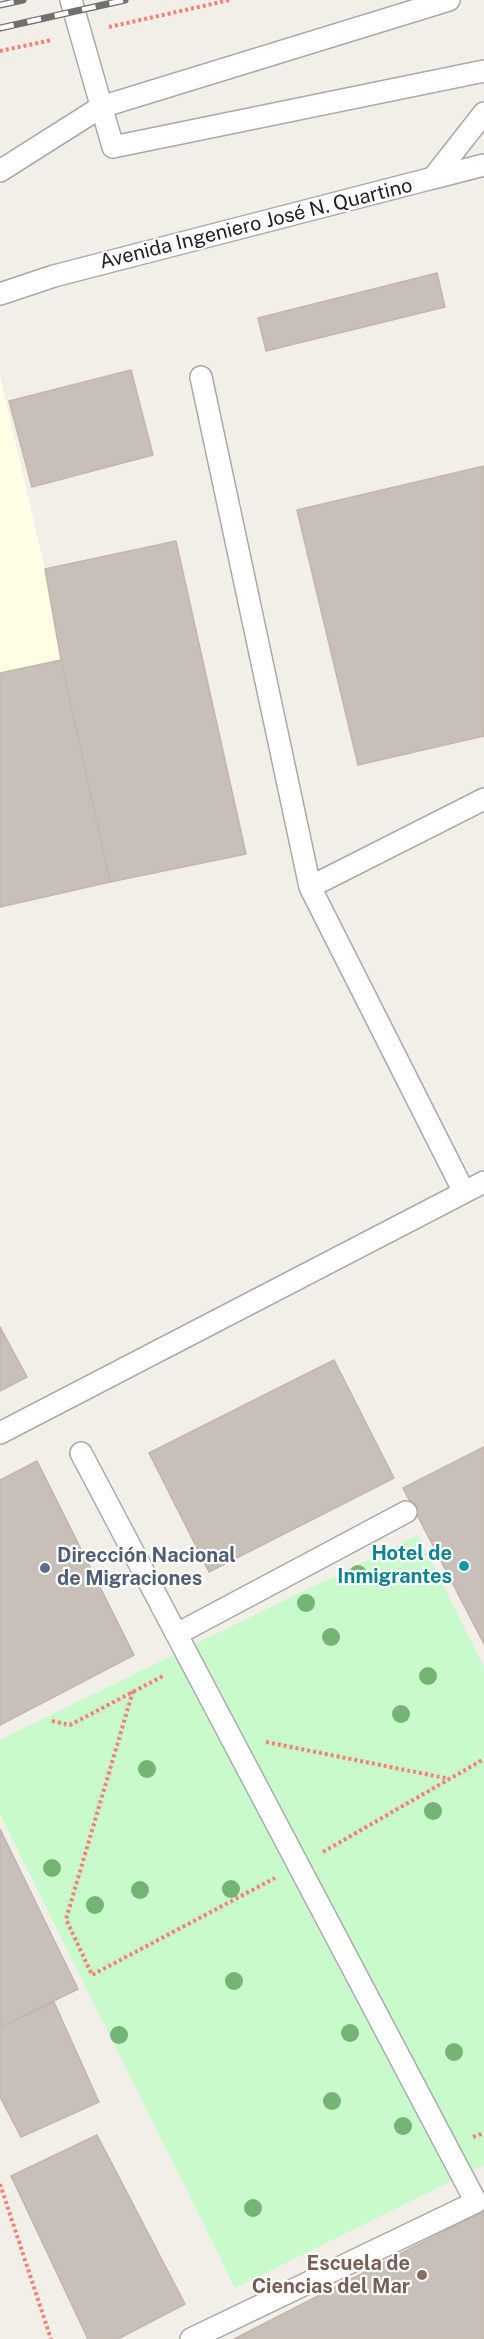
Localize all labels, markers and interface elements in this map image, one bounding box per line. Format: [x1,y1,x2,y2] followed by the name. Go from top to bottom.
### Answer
[97,173,415,275] street label: Avenida Ingeniero José N. Quartino
[337,1542,452,1589] place label: Hotel de Inmigrantes
[57,1544,236,1591] place label: Dirección Nacional de Migraciones
[457,1559,471,1573] marker: Hotel de Inmigrantes
[38,1561,52,1575] marker: Dirección Nacional de Migraciones
[252,2252,410,2299] place label: Escuela de Ciencias del Mar
[415,2268,429,2282] marker: Escuela de Ciencias del Mar

